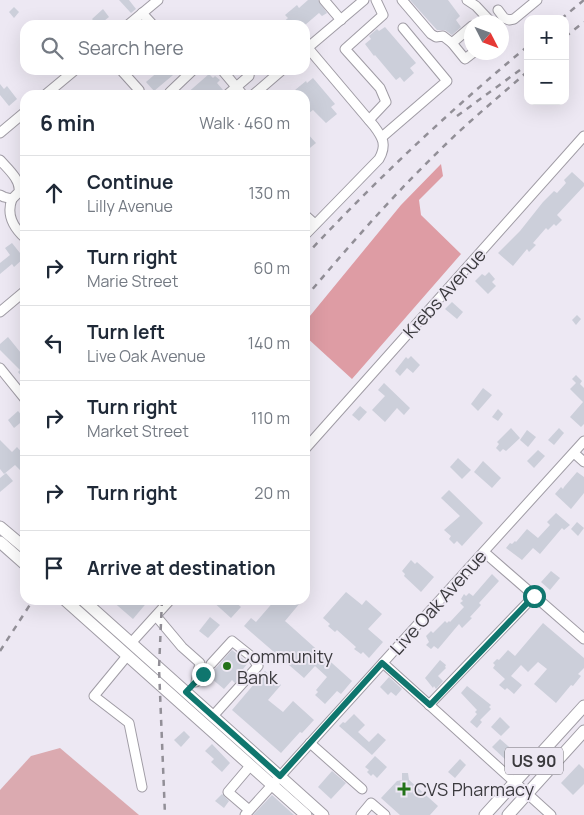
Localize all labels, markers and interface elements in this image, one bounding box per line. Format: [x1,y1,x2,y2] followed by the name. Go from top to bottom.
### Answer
[464,15,509,60] north arrow
[524,15,569,105] map controls
[524,15,569,60] button: +
[20,20,310,75] search box
[38,34,66,62] icon: search
[78,35,184,61] text: Search here
[524,60,569,105] button: −
[40,109,95,137] text: 6 min
[199,112,290,134] text: Walk · 460 m
[87,169,173,195] text: Continue
[40,179,68,207] icon: ahead
[248,182,290,204] text: 130 m
[87,195,173,217] text: Lilly Avenue
[397,243,491,343] street label: Krebs Avenue
[87,244,177,270] text: Turn right
[40,254,68,282] icon: right
[254,257,290,279] text: 60 m
[87,270,178,292] text: Marie Street
[87,319,165,345] text: Turn left
[40,329,68,357] icon: left
[248,332,290,354] text: 140 m
[87,345,206,367] text: Live Oak Avenue
[87,394,177,420] text: Turn right
[40,404,68,432] icon: right
[251,407,290,429] text: 110 m
[87,420,189,442] text: Market Street
[40,479,68,507] icon: right
[87,480,177,506] text: Turn right
[254,482,290,504] text: 20 m
[384,544,492,660] street label: Live Oak Avenue
[40,554,68,582] icon: arrive
[87,555,276,581] text: Arrive at destination
[523,585,546,608] route start
[237,644,334,689] place label: Community Bank
[221,660,233,672] marker: Community Bank
[192,663,215,686] route end
[505,748,563,774] road number: US 90
[414,777,535,801] place label: CVS Pharmacy
[398,783,410,795] marker: CVS Pharmacy

